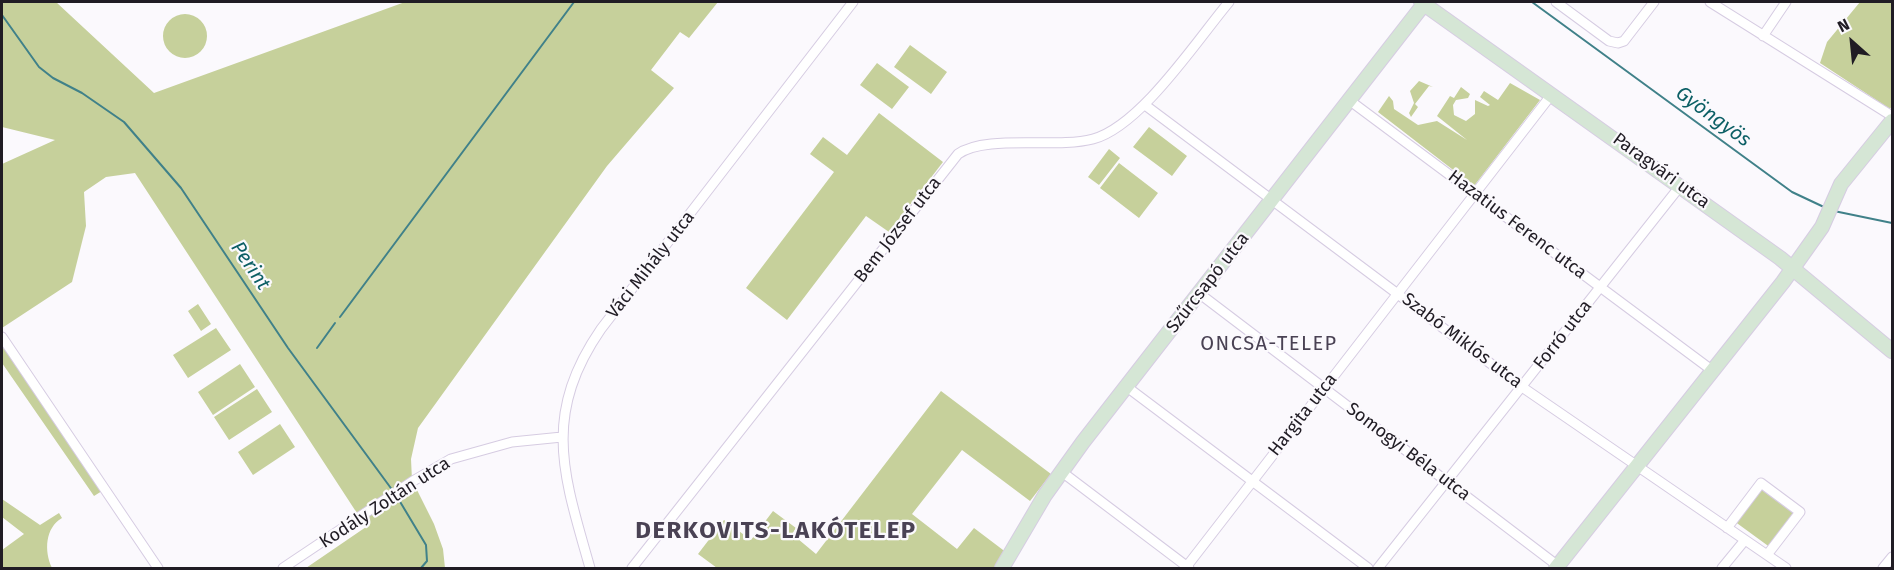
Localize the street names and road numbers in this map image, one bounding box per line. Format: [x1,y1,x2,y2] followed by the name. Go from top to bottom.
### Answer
[1608,129,1714,213] street label: Paragvári utca
[1444,166,1590,284] street label: Hazatius Ferenc utca
[850,173,946,287] street label: Bem József utca
[602,207,700,323] street label: Váci Mihály utca
[1162,228,1254,338] street label: Szűrcsapó utca
[1398,289,1526,393] street label: Szabó Miklós utca
[1529,296,1597,374] street label: Forró utca
[1264,369,1342,461] street label: Hargita utca
[1342,398,1474,506] street label: Somogyi Béla utca
[316,453,454,553] street label: Kodály Zoltán utca

